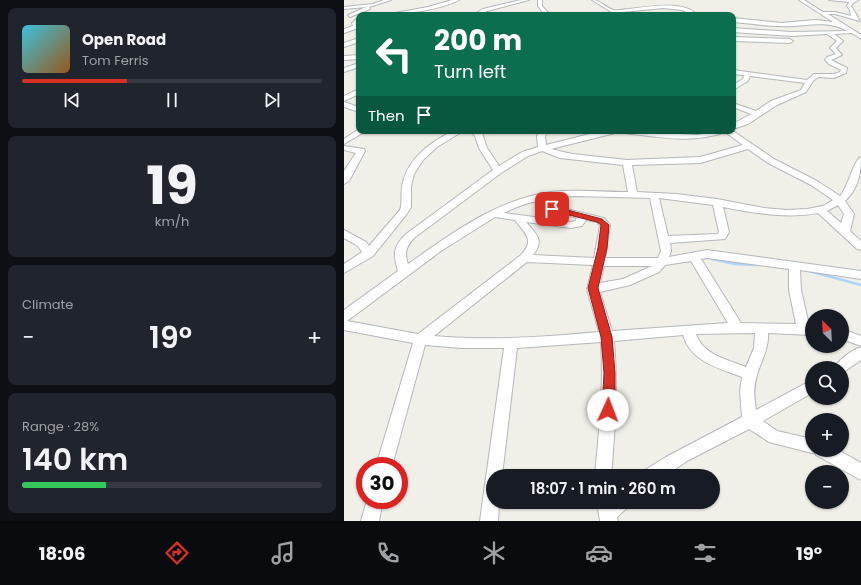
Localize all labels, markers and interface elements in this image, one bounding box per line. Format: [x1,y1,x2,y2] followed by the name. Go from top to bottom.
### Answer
[434,21,522,60] text: 200 m
[368,28,420,80] icon: left
[82,29,166,50] text: Open Road
[82,51,149,70] text: Tom Ferris
[434,59,506,84] text: Turn left
[61,89,83,111] icon: previous
[161,89,183,111] icon: pause
[261,89,283,111] icon: next
[413,104,435,126] icon: arrive
[368,105,405,126] text: Then
[146,149,198,222] text: 19
[535,192,569,226] pin
[541,198,563,220] icon: arrive
[155,212,189,231] text: km/h
[22,295,73,314] text: Climate
[805,309,849,353] north arrow
[805,309,849,509] map controls
[149,316,192,359] text: 19°
[22,322,34,353] text: −
[307,322,322,353] text: +
[805,361,849,405] button: search
[587,389,629,431] position arrow
[805,413,849,457] button: +
[22,417,99,436] text: Range · 28%
[22,438,128,481] text: 140 km
[356,457,408,509] speed limit sign: 30
[805,465,849,509] button: −
[530,478,676,499] text: 18:07 · 1 min · 260 m
[163,539,191,567] icon: directions
[269,539,297,567] icon: music
[374,539,402,567] icon: phone
[480,539,508,567] icon: climate
[585,539,613,567] icon: car
[691,539,719,567] icon: filters
[39,541,86,566] text: 18:06
[796,541,822,566] text: 19°

